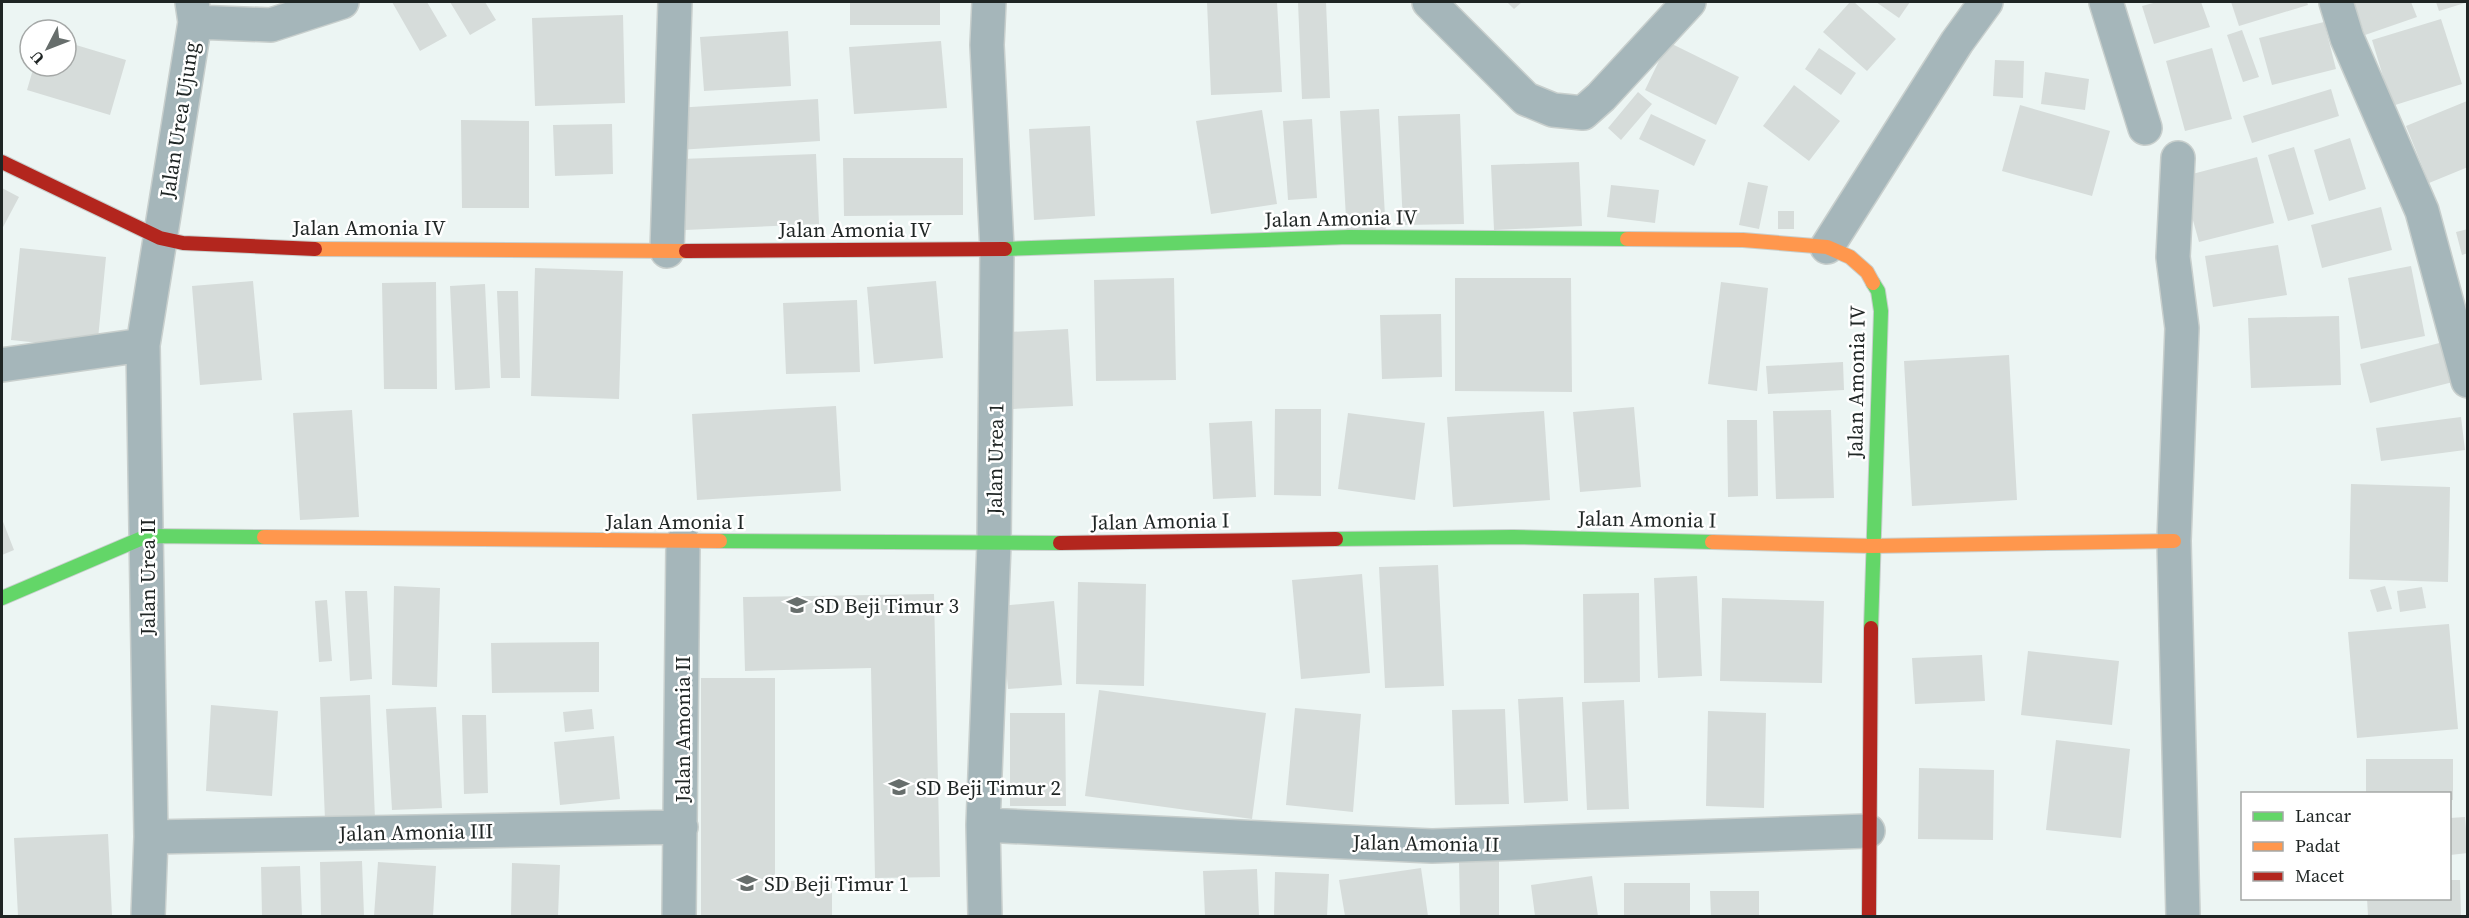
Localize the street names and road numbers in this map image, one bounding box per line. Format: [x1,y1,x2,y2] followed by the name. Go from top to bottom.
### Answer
[152,40,206,201] street label: Jalan Urea Ujung
[1263,202,1418,234] street label: Jalan Amonia IV
[291,213,446,242] street label: Jalan Amonia IV
[777,215,932,244] street label: Jalan Amonia IV
[1840,305,1872,460] street label: Jalan Amonia IV
[980,403,1010,516] street label: Jalan Urea 1
[1576,503,1717,535] street label: Jalan Amonia I
[1089,505,1230,537] street label: Jalan Amonia I
[605,507,745,536] street label: Jalan Amonia I
[133,518,162,637] street label: Jalan Urea II
[668,656,697,803] street label: Jalan Amonia II
[337,816,494,848] street label: Jalan Amonia III
[1351,827,1500,859] street label: Jalan Amonia II

